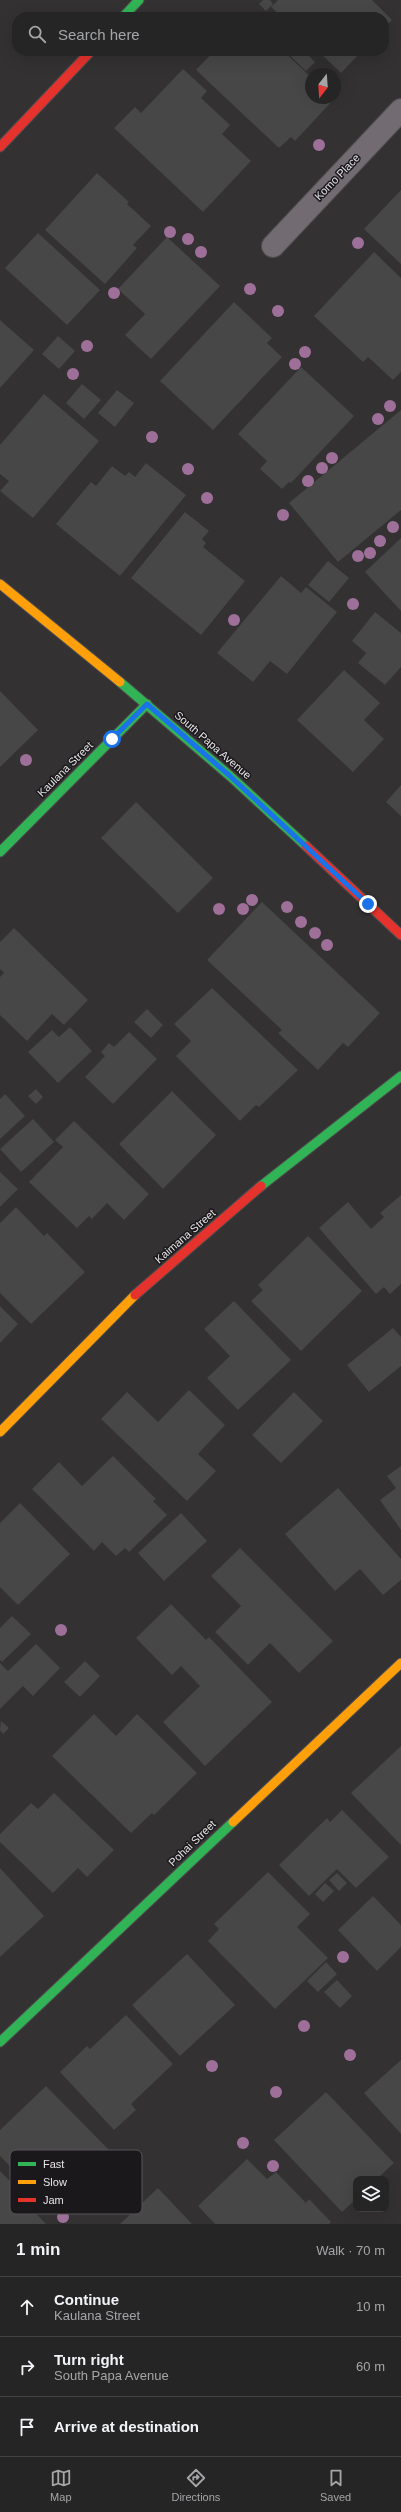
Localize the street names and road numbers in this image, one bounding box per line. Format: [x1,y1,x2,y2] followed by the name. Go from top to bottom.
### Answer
[312,151,362,203] street label: Komo Place
[172,709,254,781] street label: South Papa Avenue
[35,739,95,799] street label: Kaulana Street
[152,1207,218,1265] street label: Kaimana Street
[166,1818,218,1868] street label: Pohai Street

